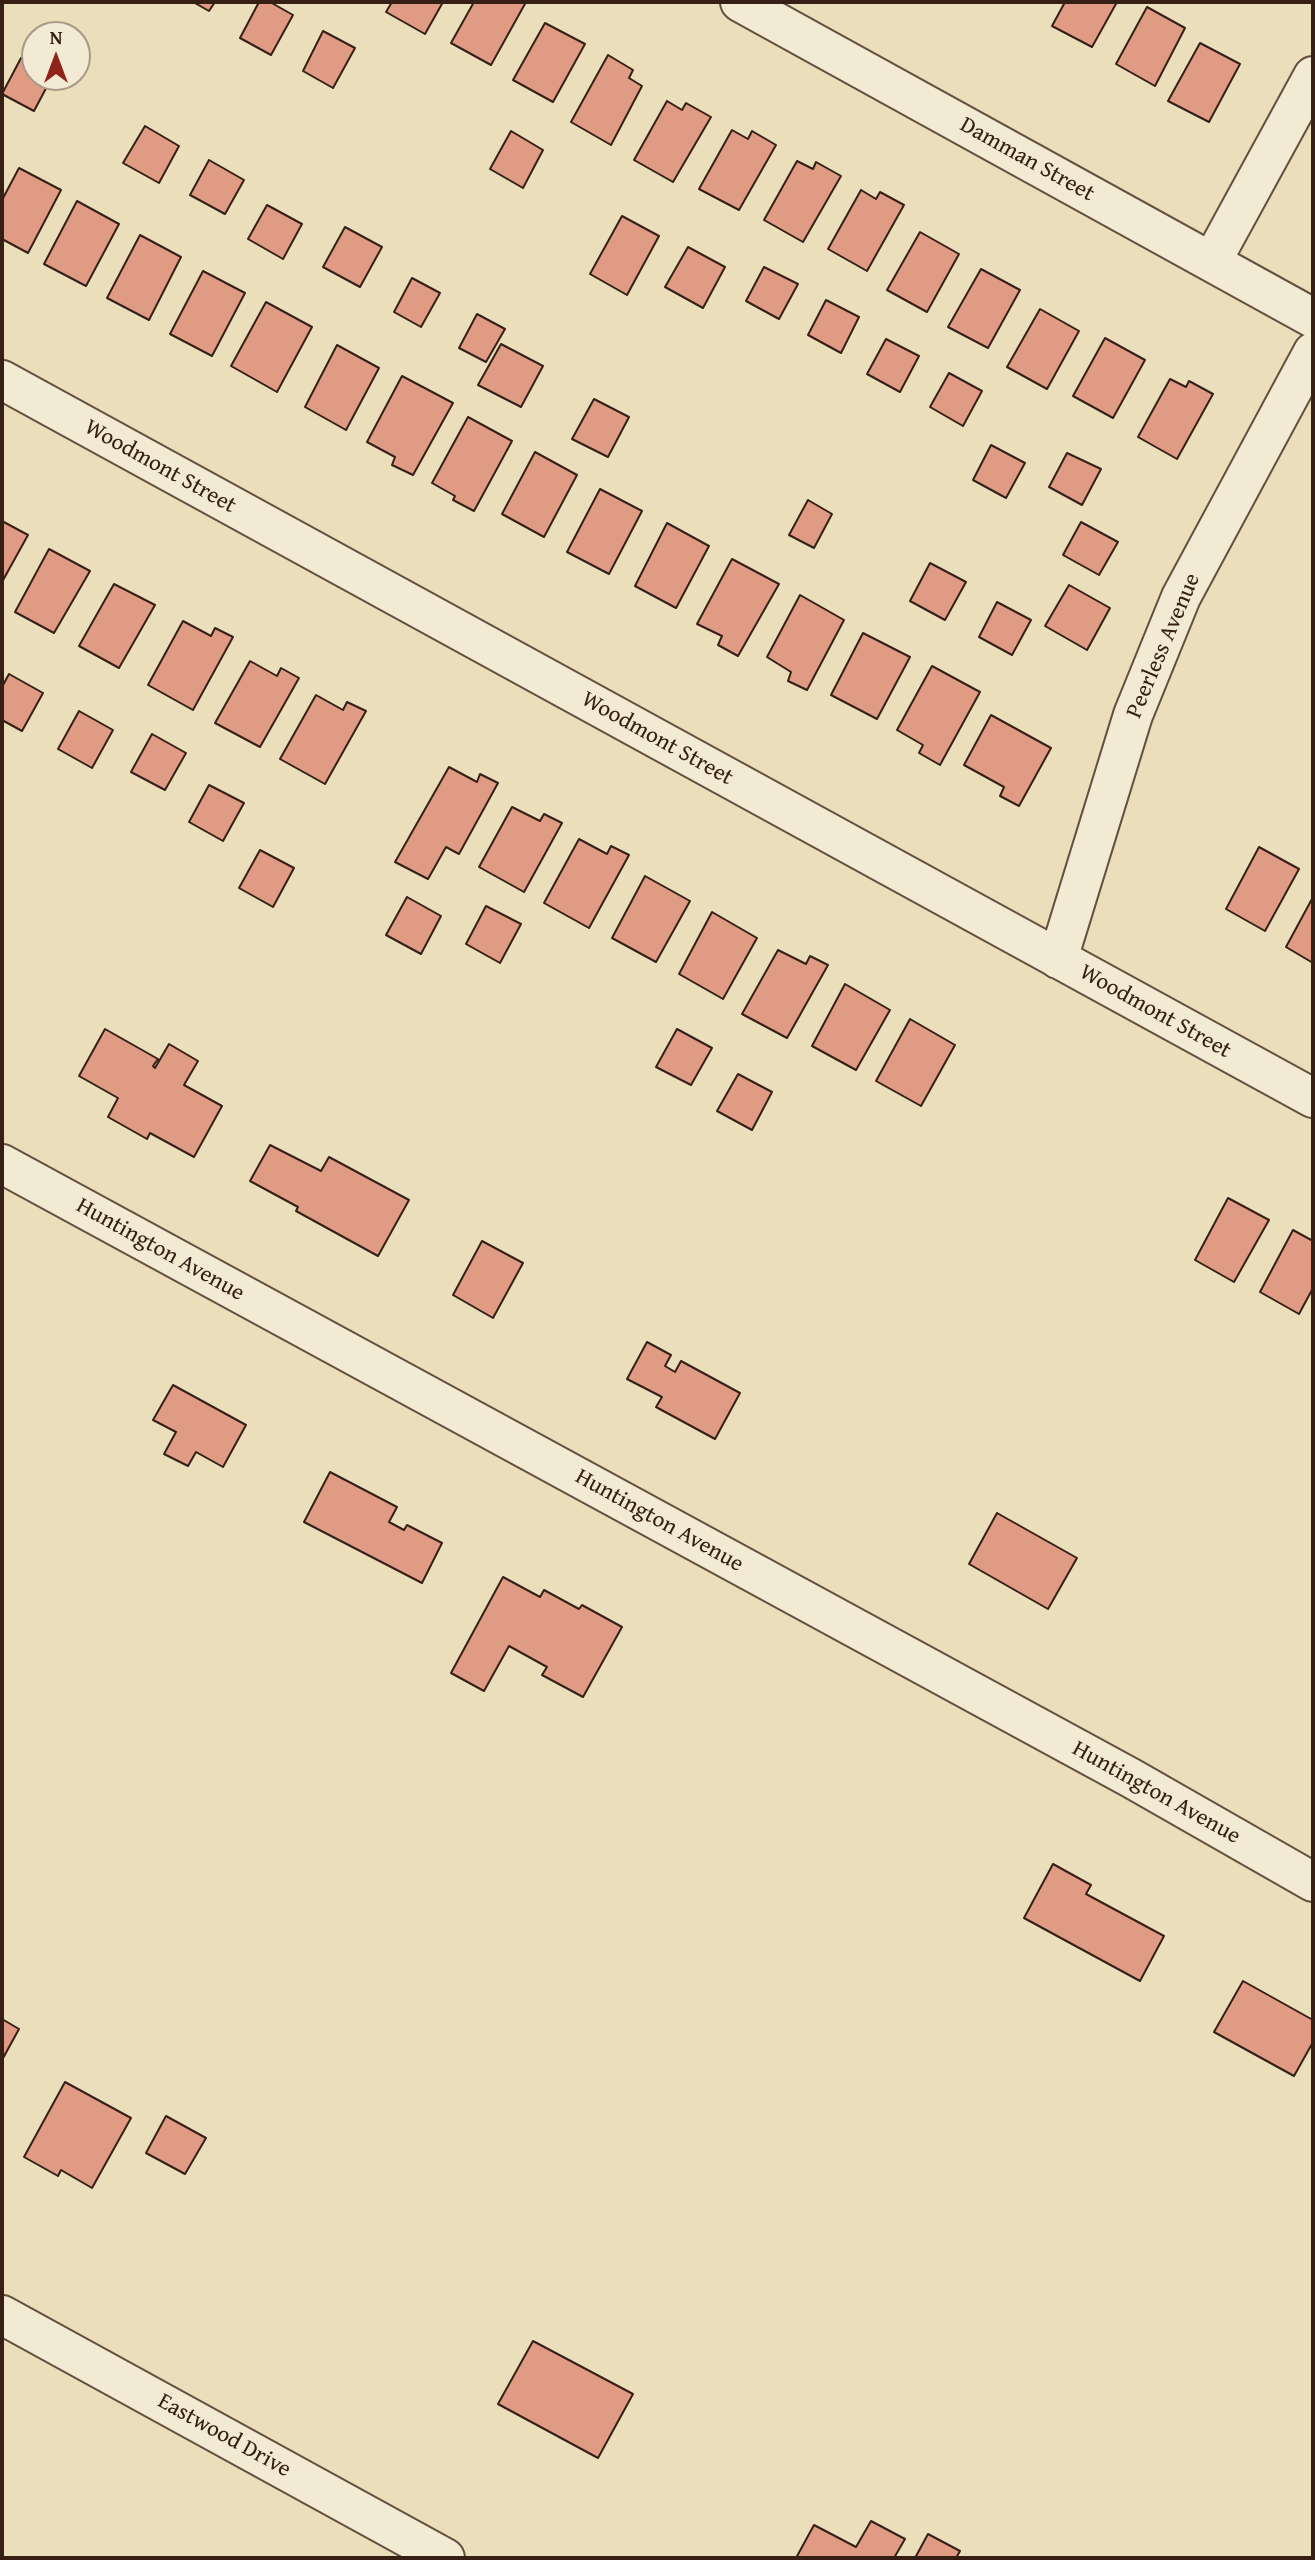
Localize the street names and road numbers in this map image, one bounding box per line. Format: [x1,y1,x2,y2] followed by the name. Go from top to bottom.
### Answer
[955,112,1099,208] street label: Damman Street
[79,414,241,520] street label: Woodmont Street
[1121,569,1207,723] street label: Peerless Avenue
[576,686,738,792] street label: Woodmont Street
[1074,959,1236,1065] street label: Woodmont Street
[71,1192,249,1308] street label: Huntington Avenue
[570,1463,748,1579] street label: Huntington Avenue
[1067,1735,1245,1851] street label: Huntington Avenue
[153,2388,295,2484] street label: Eastwood Drive

